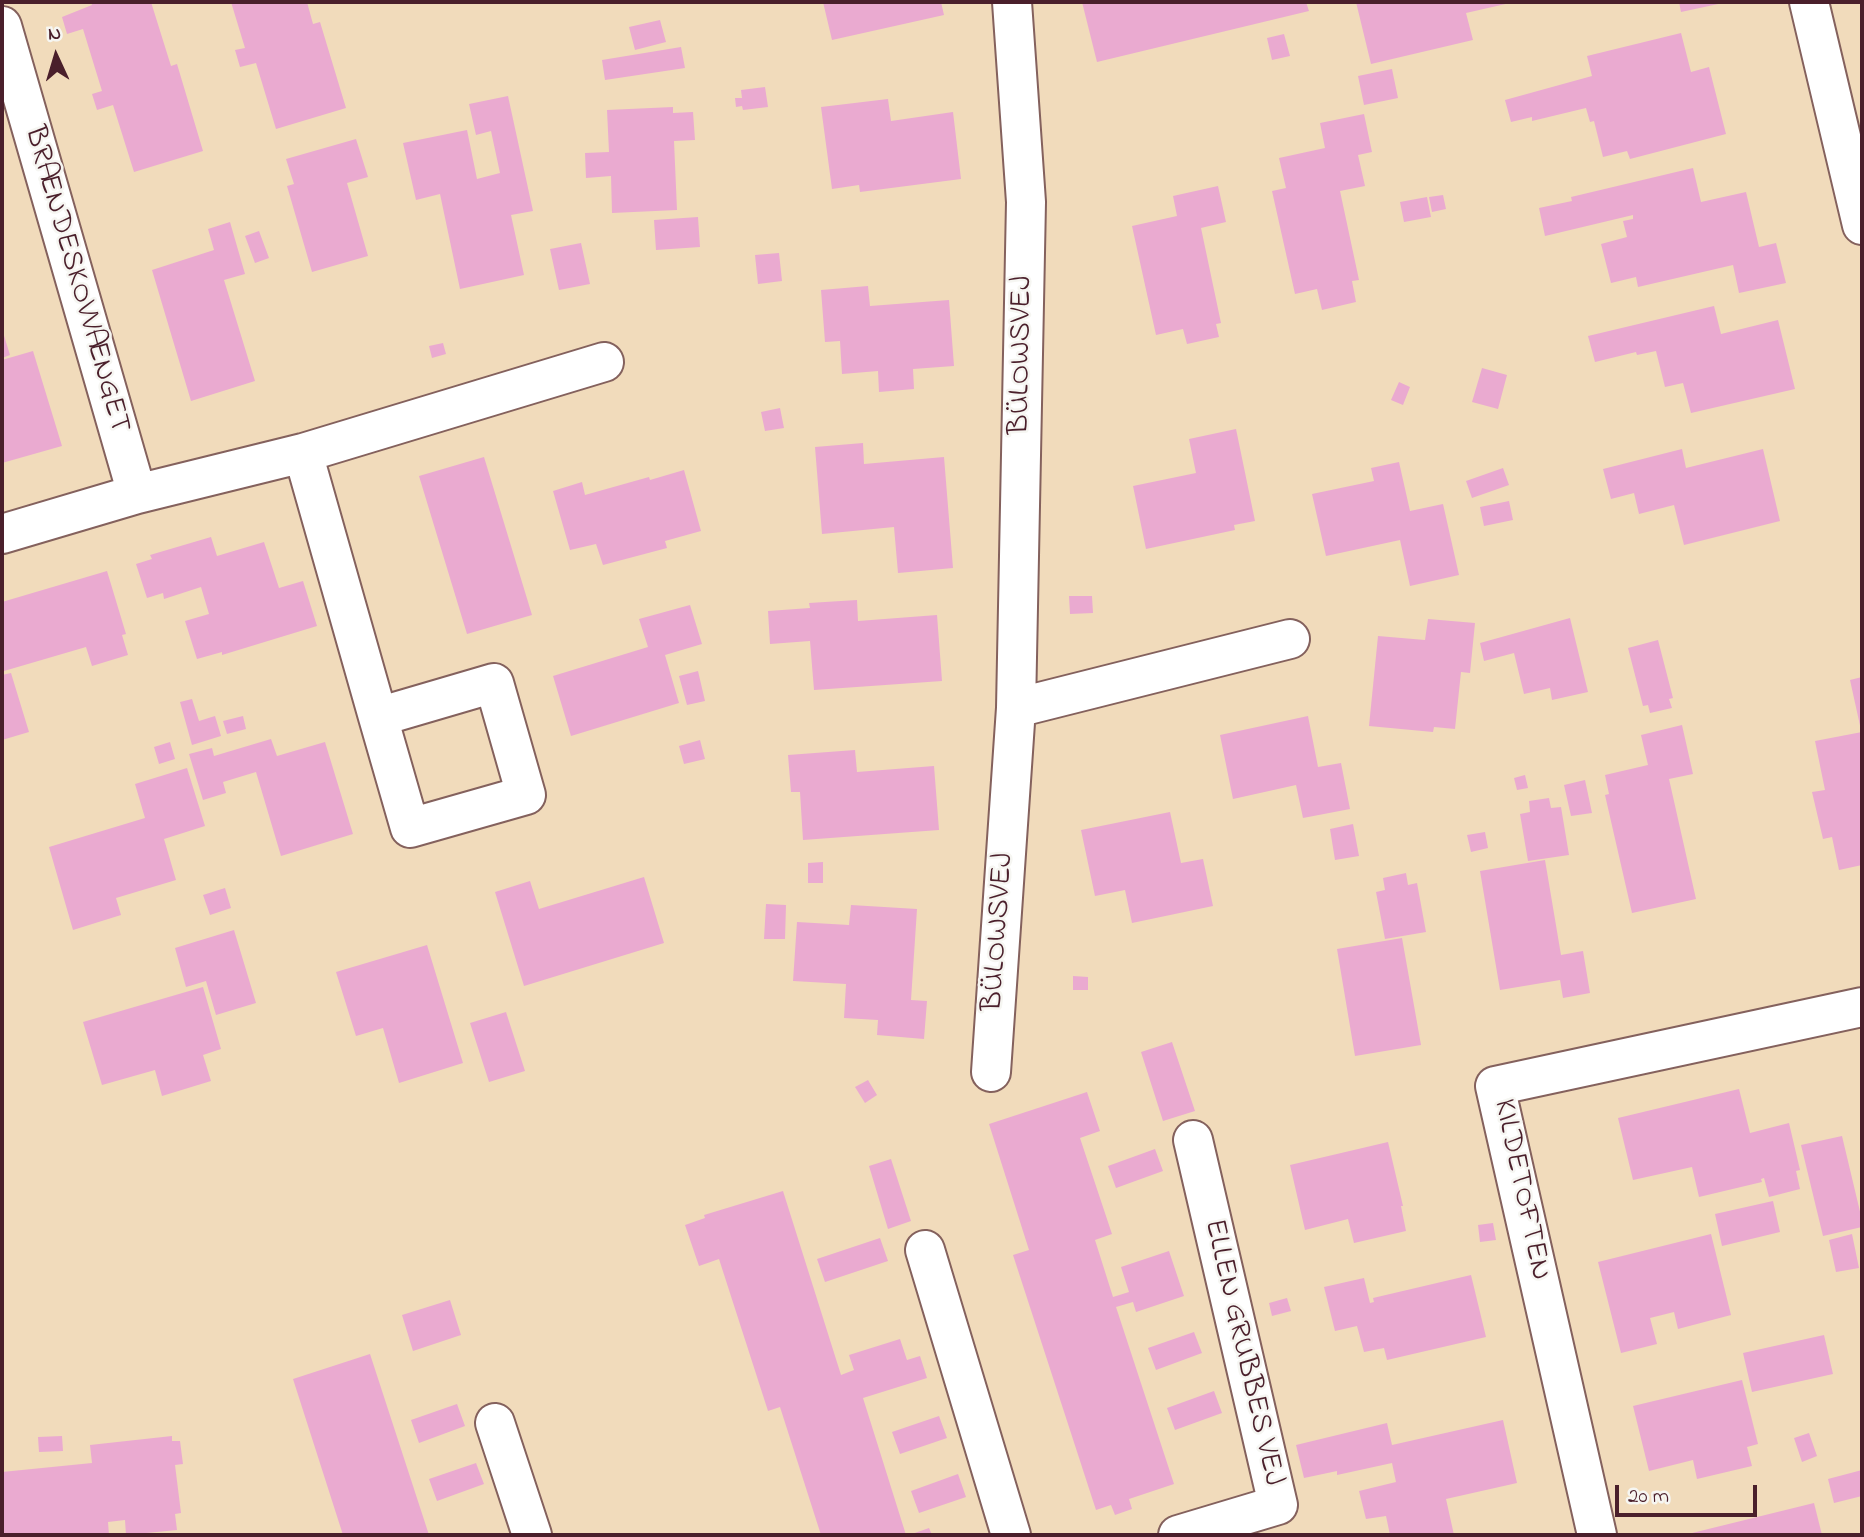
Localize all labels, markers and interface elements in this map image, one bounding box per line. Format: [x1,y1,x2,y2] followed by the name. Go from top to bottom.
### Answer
[21,21,91,91] north arrow
[47,21,62,48] text: N
[14,122,136,438] street label: BRÆNDESKOVVÆNGET
[1004,275,1042,435] street label: BÜLOWSVEJ
[976,851,1024,1013] street label: BÜLOWSVEJ
[1483,1096,1557,1284] street label: KILDETOFTEN
[1194,1216,1290,1490] street label: ELLEN GRUBBES VEJ
[1619,1470,1761,1514] scale bar
[1628,1482,1669,1512] text: 20 m

